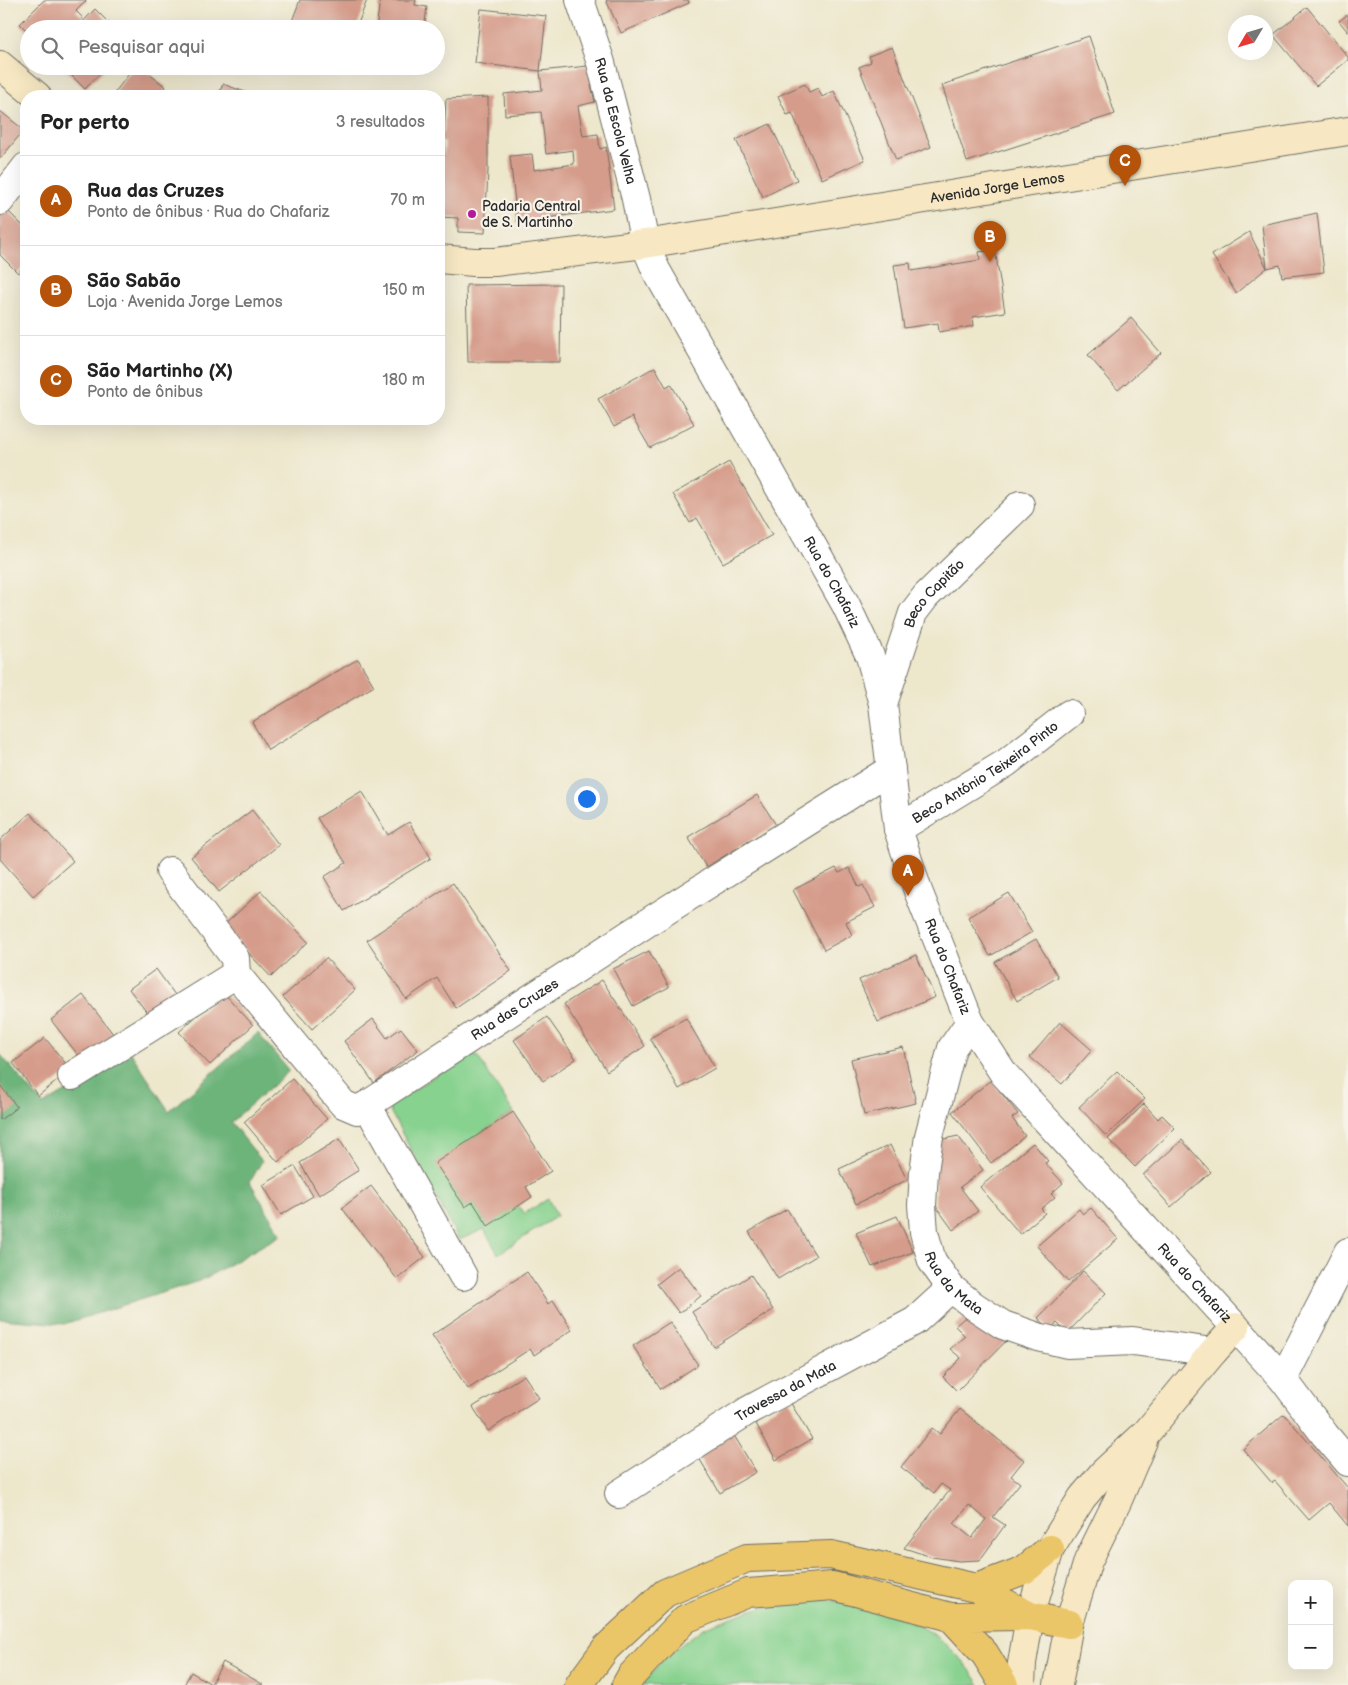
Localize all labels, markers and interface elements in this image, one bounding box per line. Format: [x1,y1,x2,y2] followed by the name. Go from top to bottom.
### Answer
[1228,15,1273,60] north arrow
[20,20,445,75] search box
[38,34,66,62] icon: search
[78,36,205,59] text: Pesquisar aqui
[591,55,640,186] street label: Rua da Escola Velha
[40,110,130,135] text: Por perto
[336,113,425,132] text: 3 resultados
[1109,145,1141,186] pin: C
[929,168,1066,207] street label: Avenida Jorge Lemos
[87,180,224,203] text: Rua das Cruzes
[51,191,61,210] text: A
[390,191,425,210] text: 70 m
[482,198,580,231] place label: Padaria Central de S. Martinho
[87,203,329,222] text: Ponto de ônibus · Rua do Chafariz
[466,208,478,220] marker: Padaria Central de S. Martinho
[974,221,1006,262] pin: B
[87,270,181,293] text: São Sabão
[50,281,62,300] text: B
[383,281,425,300] text: 150 m
[87,293,283,312] text: Loja · Avenida Jorge Lemos
[87,360,233,383] text: São Martinho (X)
[50,371,62,390] text: C
[383,371,425,390] text: 180 m
[87,383,203,402] text: Ponto de ônibus
[800,533,864,630] street label: Rua do Chafariz
[900,555,968,630] street label: Beco Capitão
[909,717,1062,827] street label: Beco António Teixeira Pinto
[574,786,600,812] your location
[892,855,924,896] pin: A
[921,916,975,1017] street label: Rua do Chafariz
[468,974,561,1044] street label: Rua das Cruzes
[1154,1239,1236,1326] street label: Rua do Chafariz
[921,1249,986,1318] street label: Rua da Mata
[732,1356,839,1425] street label: Travessa da Mata
[1288,1580,1333,1670] map controls
[1288,1580,1333,1625] button: +
[1288,1625,1333,1670] button: −

